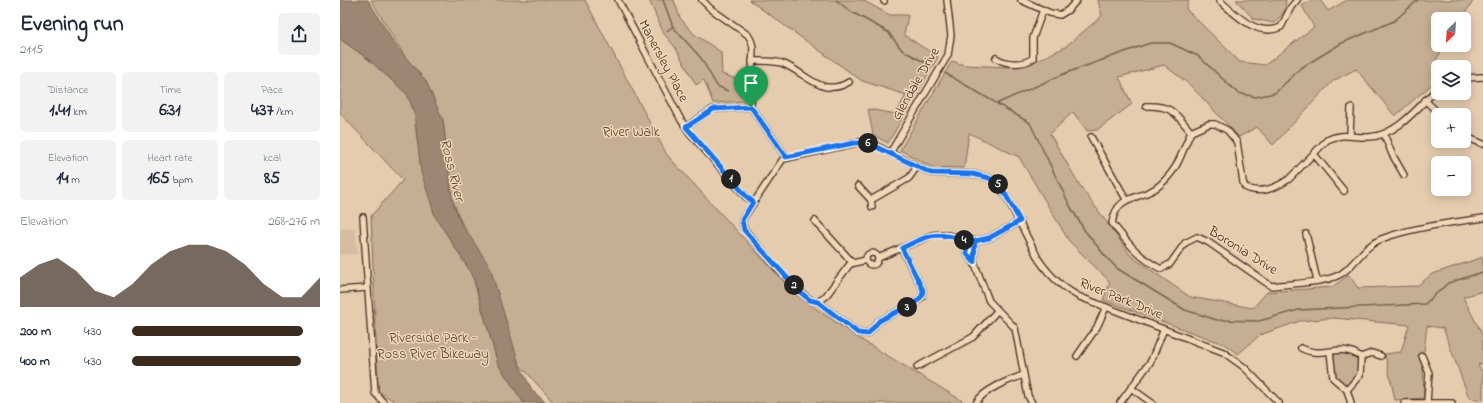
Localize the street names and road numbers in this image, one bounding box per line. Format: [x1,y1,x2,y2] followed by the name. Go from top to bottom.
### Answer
[632,16,694,107] street label: Manersley Place
[887,43,946,124] street label: Glendale Drive
[1203,221,1282,281] street label: Boronia Drive
[1076,273,1167,326] street label: River Park Drive

